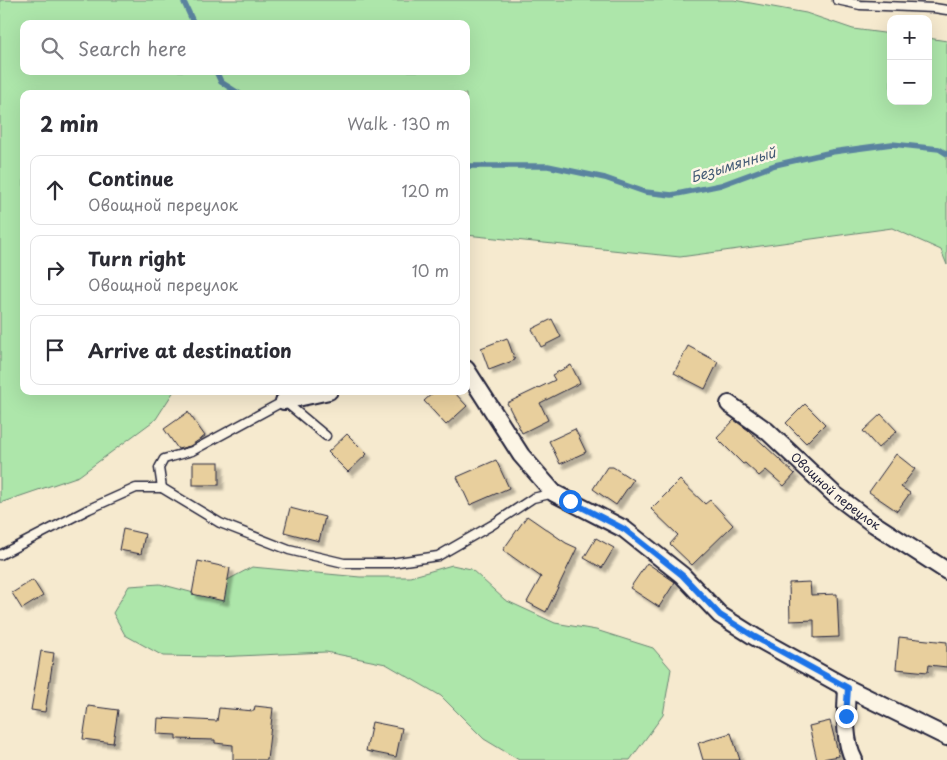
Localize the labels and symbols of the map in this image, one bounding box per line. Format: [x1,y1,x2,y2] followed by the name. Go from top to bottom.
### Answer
[688,141,780,187] water label: Безымянный
[787,448,885,534] street label: Овощной переулок
[559,490,582,513] route start
[835,705,858,728] route end

